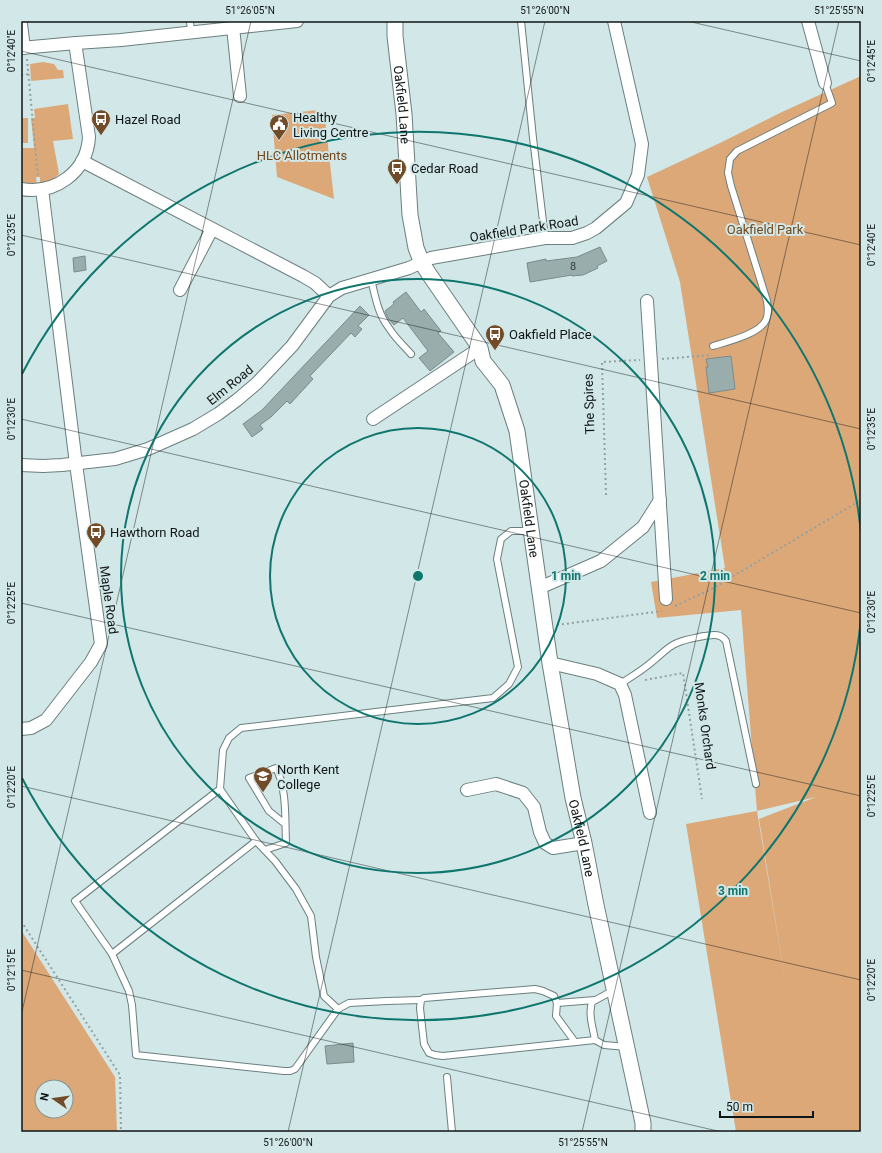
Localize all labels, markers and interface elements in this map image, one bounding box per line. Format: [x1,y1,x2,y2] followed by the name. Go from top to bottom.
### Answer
[225,5,275,16] text: 51°26'05"N
[520,5,570,16] text: 51°26'00"N
[814,5,864,16] text: 51°25'55"N
[6,29,17,72] text: 0°12'40"E
[866,39,877,82] text: 0°12'45"E
[391,65,413,144] street label: Oakfield Lane
[90,108,112,136] bus stop icon: Hazel Road
[293,110,368,140] place label: Healthy Living Centre
[115,112,181,127] place label: Hazel Road
[268,113,290,141] public building icon: Healthy Living Centre
[257,148,348,163] park label: HLC Allotments
[386,157,408,185] bus stop icon: Cedar Road
[411,161,478,176] place label: Cedar Road
[6,213,17,256] text: 0°12'35"E
[469,213,579,245] street label: Oakfield Park Road
[727,222,804,237] park label: Oakfield Park
[866,223,877,266] text: 0°12'40"E
[570,260,576,273] house number: 8
[484,323,506,351] bus stop icon: Oakfield Place
[509,327,592,342] place label: Oakfield Place
[204,362,256,408] street label: Elm Road
[580,373,598,435] street label: The Spires
[6,397,17,440] text: 0°12'30"E
[866,407,877,450] text: 0°12'35"E
[516,478,542,559] street label: Oakfield Lane
[85,521,107,549] bus stop icon: Hawthorn Road
[110,525,200,540] place label: Hawthorn Road
[97,565,121,635] street label: Maple Road
[411,569,425,583] centre of rings
[551,569,581,583] text: 1 min
[700,569,730,583] text: 2 min
[6,581,17,624] text: 0°12'25"E
[866,590,877,633] text: 0°12'30"E
[691,681,719,771] street label: Monks Orchard
[277,762,339,792] place label: North Kent College
[6,765,17,808] text: 0°12'20"E
[252,765,274,793] school or university icon: North Kent College
[866,774,877,817] text: 0°12'25"E
[566,798,598,878] street label: Oakfield Lane
[718,884,748,898] text: 3 min
[6,948,17,991] text: 0°12'15"E
[866,958,877,1001] text: 0°12'20"E
[34,1079,74,1119] north arrow
[38,1091,52,1102] text: N
[720,1093,813,1119] scale bar
[726,1100,753,1114] text: 50 m
[263,1137,313,1148] text: 51°26'00"N
[558,1137,608,1148] text: 51°25'55"N

